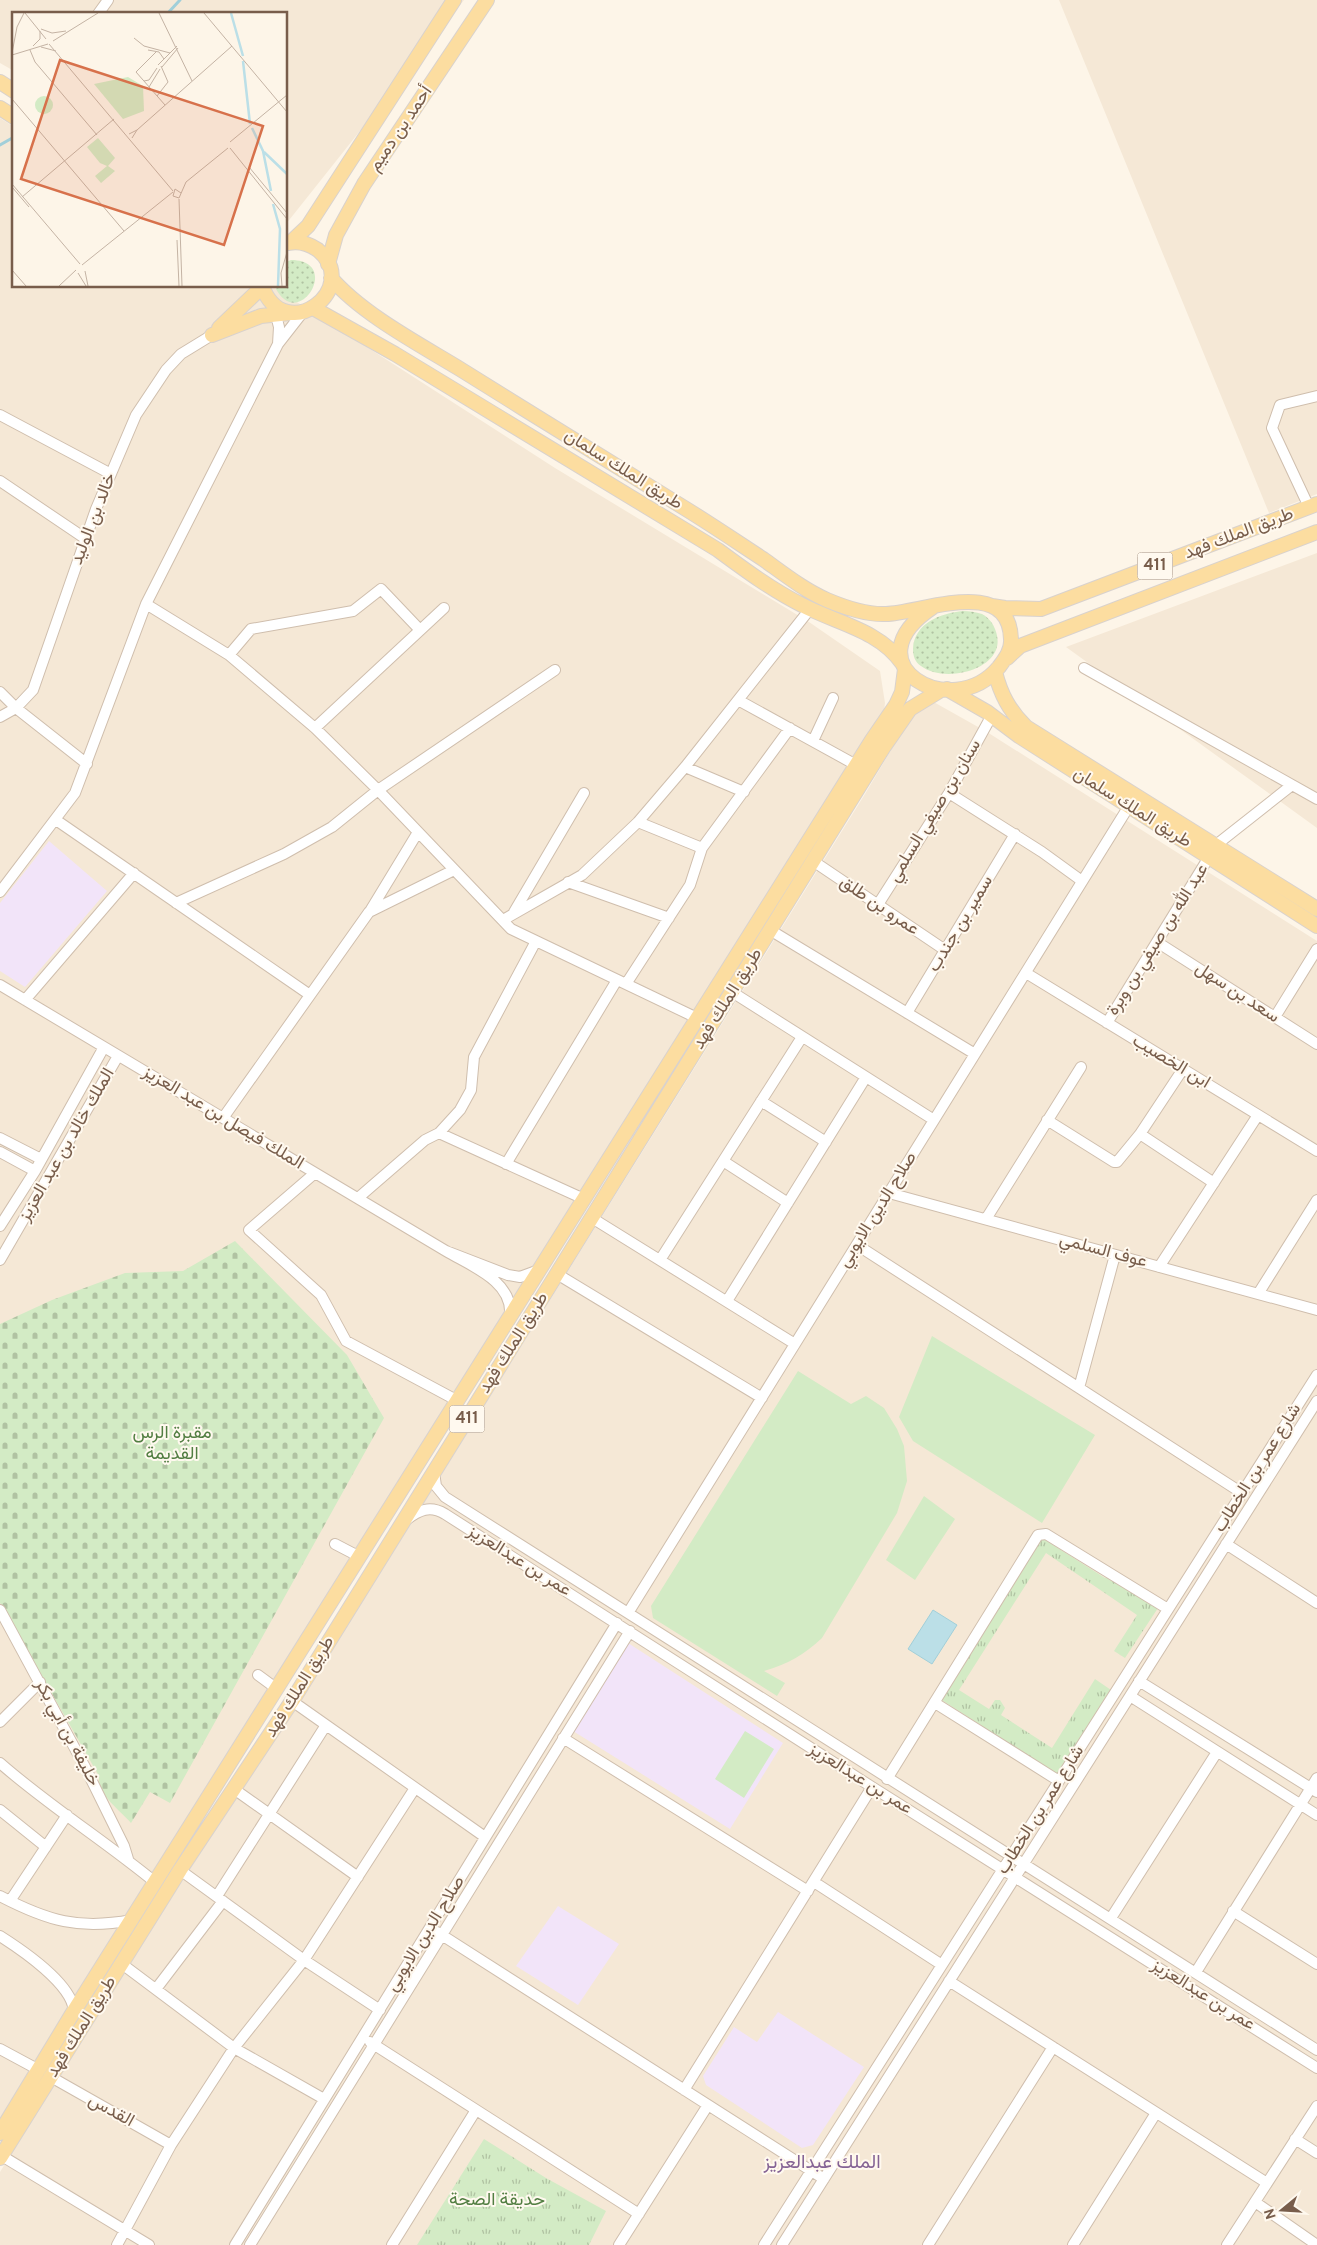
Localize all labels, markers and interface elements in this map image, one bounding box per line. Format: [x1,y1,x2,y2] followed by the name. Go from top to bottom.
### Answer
[12,12,288,288] inset map
[364,82,438,176] street label: أحمد بن دميم
[559,424,687,516] street label: طريق الملك سلمان
[66,470,122,568] street label: خالد بن الوليد
[1181,503,1297,565] street label: طريق الملك فهد
[1138,552,1172,580] road number: 411
[883,735,989,888] street label: سنان بن صيفي السلمي
[1068,762,1196,854] street label: طريق الملك سلمان
[1101,859,1216,1021] street label: عبد الله بن صيفي بن وبرة
[835,871,923,941] street label: عمرو بن طلق
[923,871,999,977] street label: سمير بن جندب
[688,944,768,1054] street label: طريق الملك فهد
[1190,957,1284,1029] street label: سعد بن سهل
[1128,1030,1214,1094] street label: ابن الخصيب
[137,1060,308,1175] street label: الملك فيصل بن عبد العزيز
[13,1064,120,1227] street label: الملك خالد بن عبد العزيز
[833,1148,924,1273] street label: صلاح الدين الايوبي
[1056,1228,1149,1276] street label: عوف السلمي
[474,1288,554,1398] street label: طريق الملك فهد
[1209,1399,1307,1537] street label: شارع عمر بن الخطاب
[450,1406,484,1432] road number: 411
[132,1422,212,1466] park label: مقبرة الرس القديمة
[462,1519,575,1602] street label: عمر بن عبدالعزيز
[260,1632,340,1742] street label: طريق الملك فهد
[27,1675,105,1791] street label: خليفة بن أبي بكر
[803,1737,916,1820] street label: عمر بن عبدالعزيز
[992,1741,1090,1879] street label: شارع عمر بن الخطاب
[381,1872,472,1997] street label: صلاح الدين الايوبي
[1146,1953,1259,2036] street label: عمر بن عبدالعزيز
[42,1972,122,2082] street label: طريق الملك فهد
[84,2089,138,2133] street label: القدس
[762,2151,881,2175] district label: الملك عبدالعزيز
[1257,2185,1307,2235] north arrow
[449,2189,545,2212] park label: حديقة الصحة
[1261,2206,1281,2221] text: N

